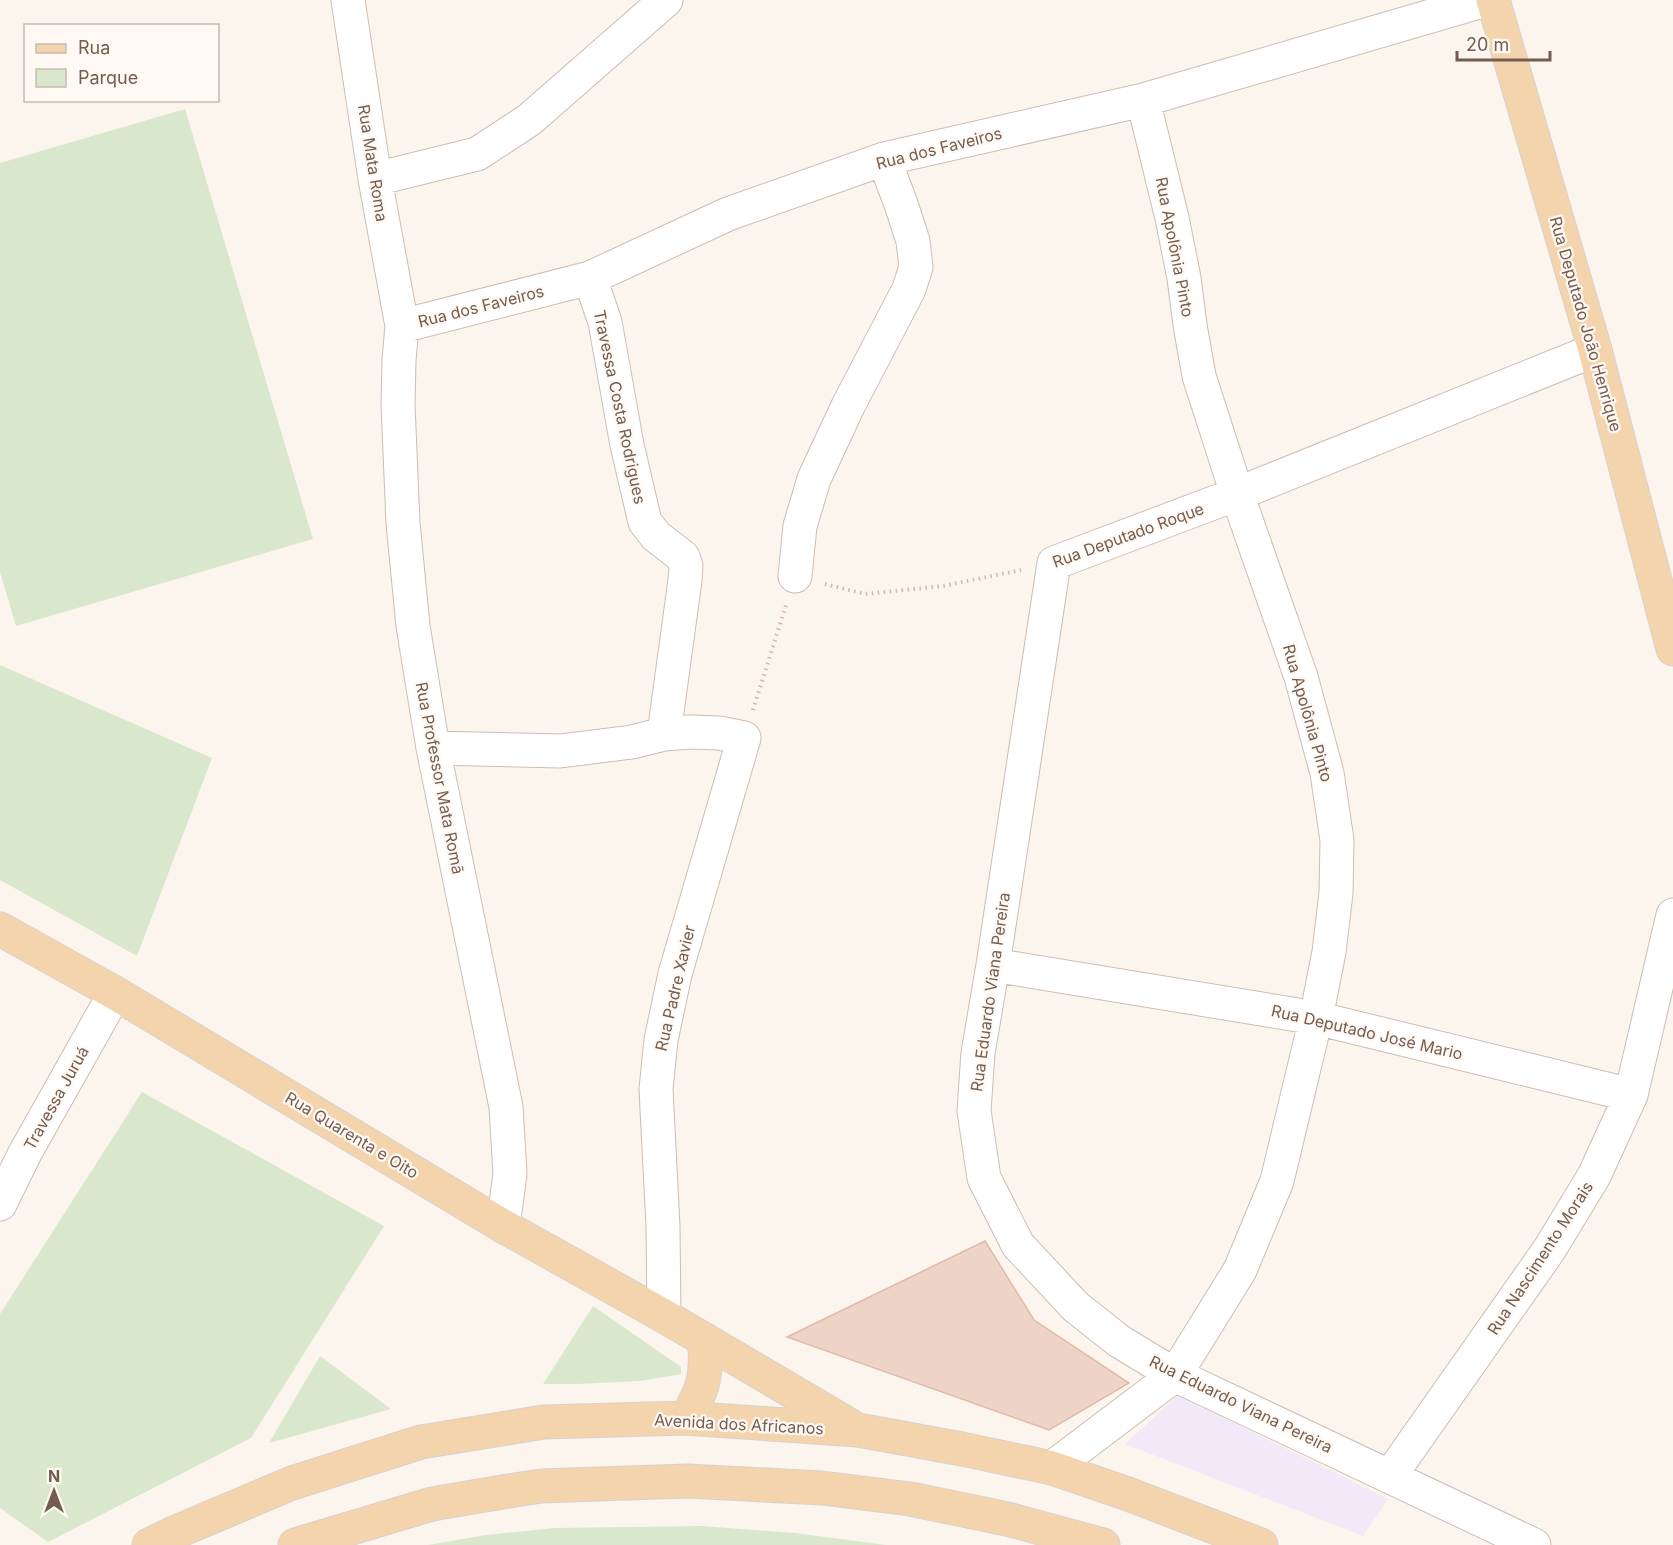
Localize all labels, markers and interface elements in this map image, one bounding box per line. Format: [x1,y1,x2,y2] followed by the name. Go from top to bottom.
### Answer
[24,24,219,102] legend
[1457,24,1550,62] scale bar
[1466,34,1509,55] text: 20 m
[78,37,110,58] text: Rua
[78,67,138,88] text: Parque
[354,103,392,223] street label: Rua Mata Roma
[874,123,1004,173] street label: Rua dos Faveiros
[1152,175,1198,319] street label: Rua Apolônia Pinto
[1546,214,1626,434] street label: Rua Deputado João Henrique
[416,281,546,331] street label: Rua dos Faveiros
[590,308,650,506] street label: Travessa Costa Rodrigues
[1049,498,1207,572] street label: Rua Deputado Roque
[1279,642,1337,784] street label: Rua Apolônia Pinto
[412,680,468,876] street label: Rua Professor Mata Romã
[966,891,1014,1093] street label: Rua Eduardo Viana Pereira
[651,923,699,1053] street label: Rua Padre Xavier
[1269,1000,1465,1064] street label: Rua Deputado José Mario
[19,1043,93,1153] street label: Travessa Juruá
[282,1087,422,1183] street label: Rua Quarenta e Oito
[1483,1177,1597,1339] street label: Rua Nascimento Morais
[1146,1351,1336,1457] street label: Rua Eduardo Viana Pereira
[654,1410,824,1438] street label: Avenida dos Africanos
[24,1461,84,1521] north arrow
[48,1466,60,1486] text: N

